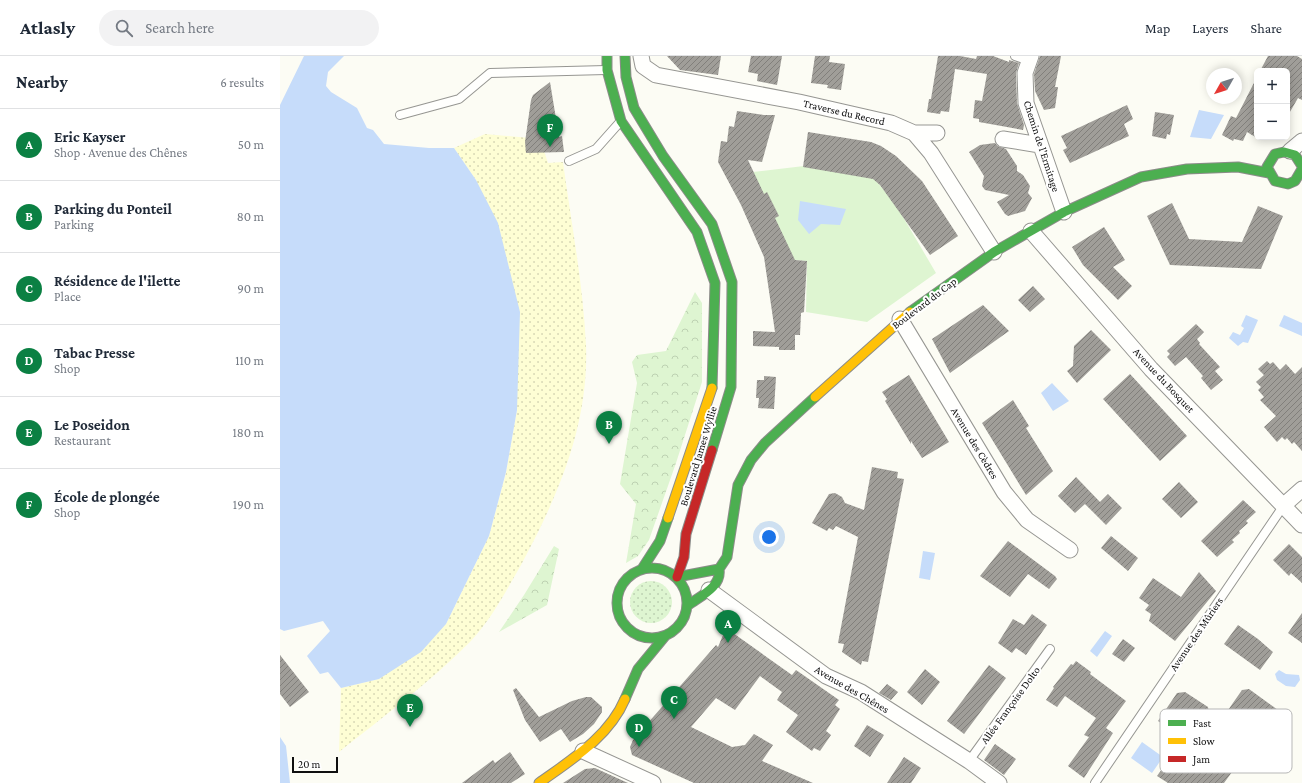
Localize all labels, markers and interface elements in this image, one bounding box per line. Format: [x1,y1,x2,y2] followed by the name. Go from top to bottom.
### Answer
[99,10,379,46] search box
[20,17,75,38] text: Atlasly
[113,17,135,39] icon: search
[145,20,214,36] text: Search here
[1145,20,1170,36] text: Map
[1192,20,1229,36] text: Layers
[1251,20,1282,36] text: Share
[1206,68,1242,104] north arrow
[1254,68,1290,140] map controls
[1254,68,1290,104] button: +
[16,73,68,92] text: Nearby
[220,75,264,90] text: 6 results
[802,97,886,127] street label: Traverse du Record
[1021,99,1062,194] street label: Chemin de l'Ermitage
[1254,104,1290,140] button: −
[537,114,563,147] pin: F
[54,129,125,145] text: Eric Kayser
[25,137,33,152] text: A
[238,137,264,152] text: 50 m
[54,145,187,160] text: Shop · Avenue des Chênes
[54,201,172,217] text: Parking du Ponteil
[25,209,33,224] text: B
[237,209,264,224] text: 80 m
[54,217,94,232] text: Parking
[54,273,181,289] text: Résidence de l'ilette
[889,275,959,332] street label: Boulevard du Cap
[25,281,33,296] text: C
[237,281,264,296] text: 90 m
[54,289,81,304] text: Place
[54,345,135,361] text: Tabac Presse
[1130,345,1197,416] street label: Avenue du Bosquet
[25,353,33,368] text: D
[235,353,264,368] text: 110 m
[54,361,80,376] text: Shop
[677,405,720,508] street label: Boulevard James Wyllie
[949,405,1001,481] street label: Avenue des Cèdres
[596,411,622,444] pin: B
[54,417,130,433] text: Le Poseidon
[25,425,33,440] text: E
[232,425,264,440] text: 180 m
[54,433,111,448] text: Restaurant
[54,489,160,505] text: École de plongée
[26,497,32,512] text: F
[233,497,264,512] text: 190 m
[54,505,80,520] text: Shop
[759,527,779,547] your location
[1167,595,1225,673] street label: Avenue des Mûriers
[715,610,741,643] pin: A
[813,663,891,715] street label: Avenue des Chênes
[978,664,1043,747] street label: Allée Françoise Dolto
[661,686,687,719] pin: C
[397,694,423,727] pin: E
[1160,709,1292,773] legend
[626,714,652,747] pin: D
[1193,717,1212,729] text: Fast
[1193,735,1215,747] text: Slow
[1192,753,1210,766] text: Jam
[292,755,338,774] scale bar
[298,758,320,770] text: 20 m

